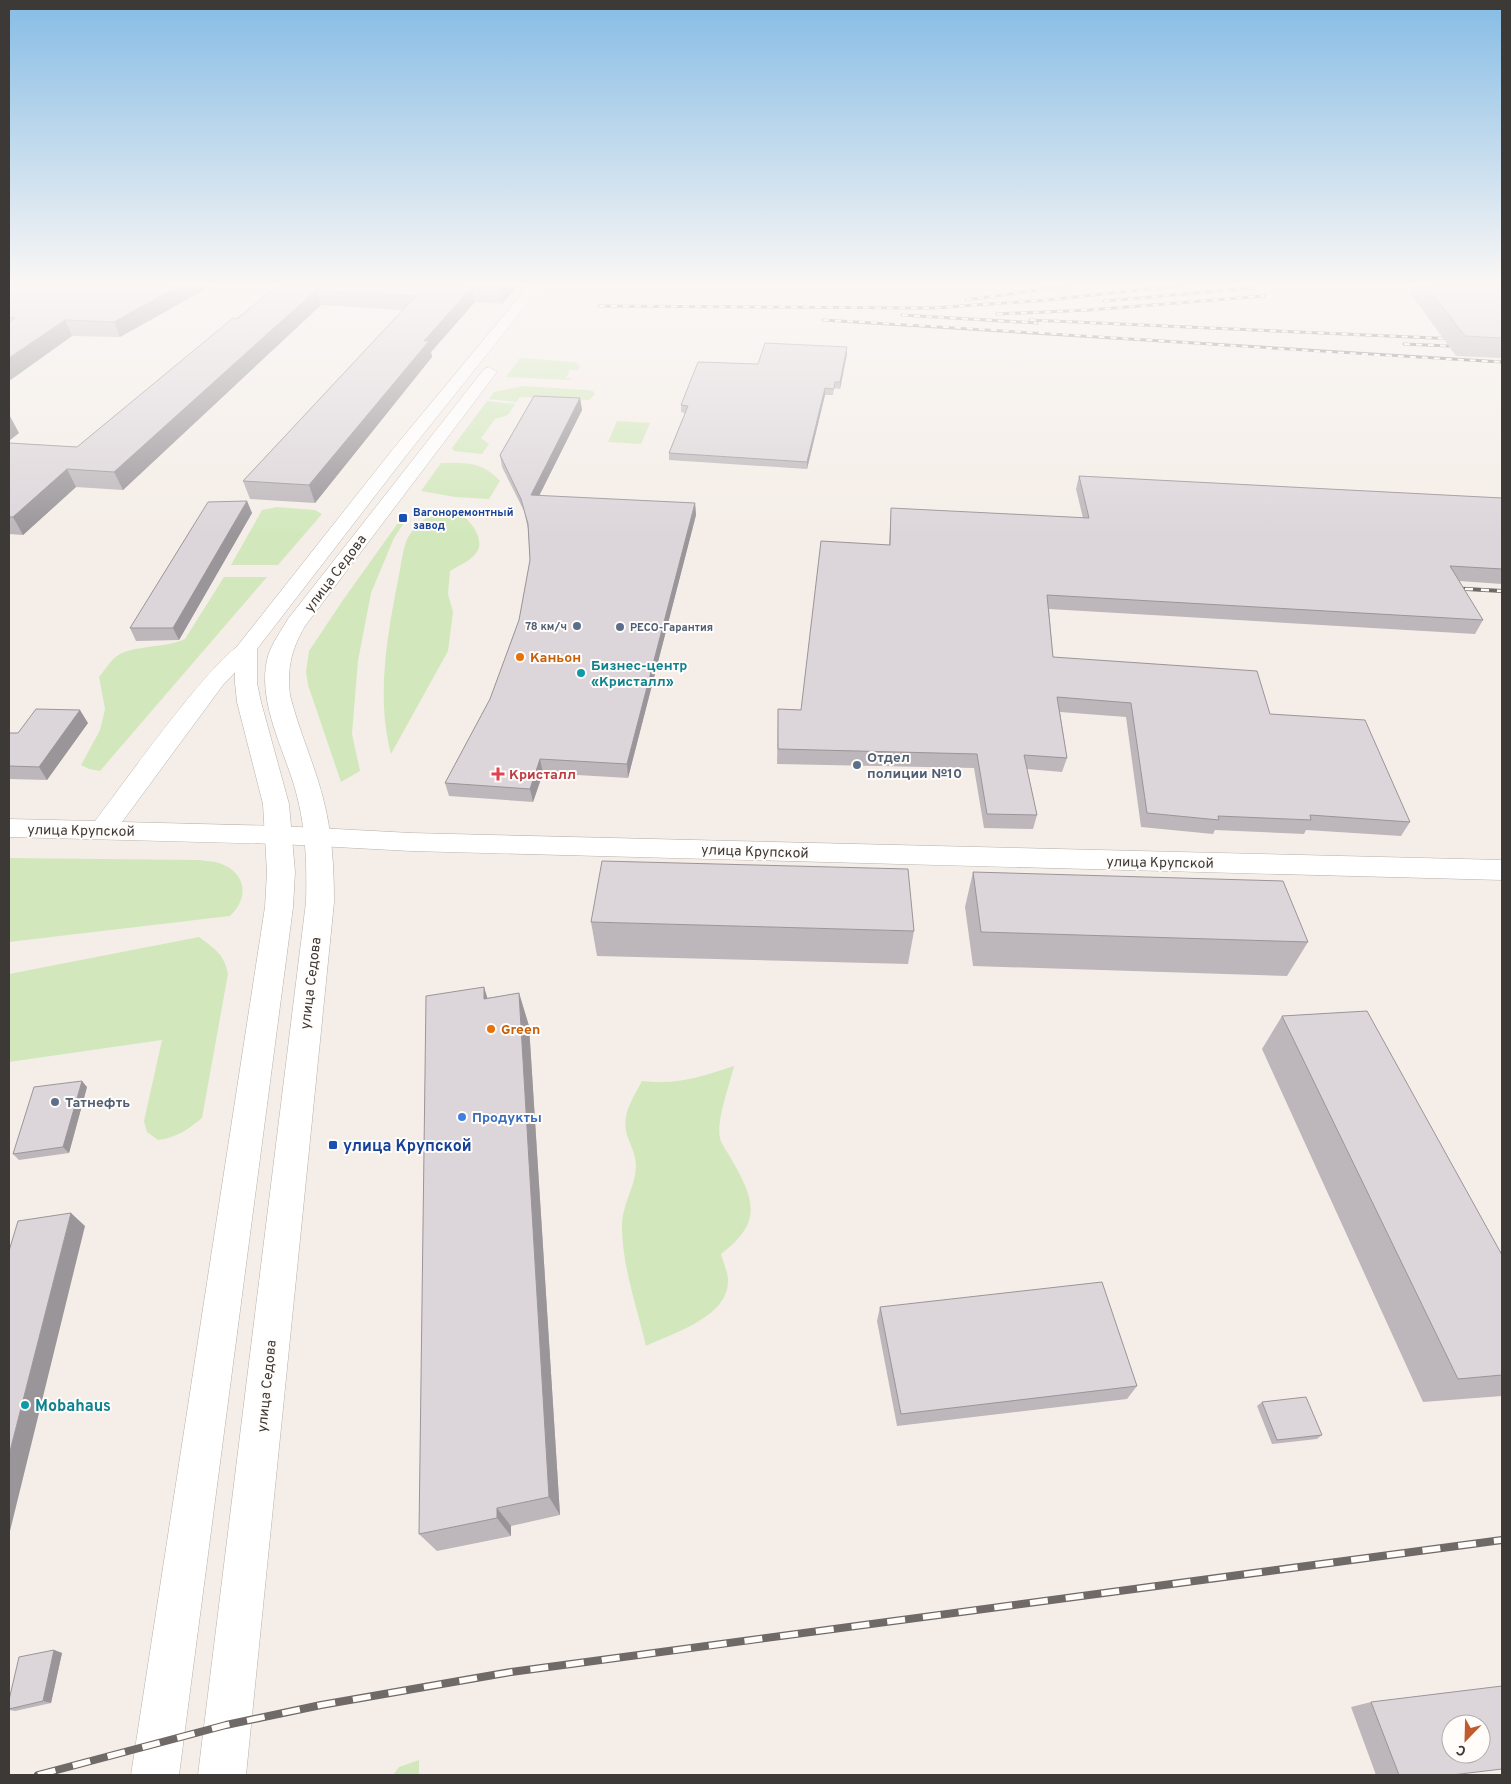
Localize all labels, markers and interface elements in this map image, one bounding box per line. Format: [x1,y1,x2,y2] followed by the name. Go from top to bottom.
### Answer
[413,506,513,533] place label: Вагоноремонтный завод
[397,512,409,524] marker: Вагоноремонтный завод
[302,532,371,616] street label: улица Седова
[525,620,567,634] place label: 78 км/ч
[571,620,583,632] marker: 78 км/ч
[614,621,626,633] marker: РЕСО-Гарантия
[630,621,713,635] place label: РЕСО-Гарантия
[530,650,581,667] place label: Каньон
[514,651,526,663] marker: Каньон
[591,658,687,691] place label: Бизнес-центр «Кристалл»
[575,667,587,679] marker: Бизнес-центр «Кристалл»
[867,750,962,783] place label: Отдел полиции №10
[851,759,863,771] marker: Отдел полиции №10
[491,767,505,781] marker: Кристалл
[509,767,576,784] place label: Кристалл
[27,822,135,841] street label: улица Крупской
[701,842,809,863] street label: улица Крупской
[1106,854,1214,873] street label: улица Крупской
[297,936,326,1030] street label: улица Седова
[501,1022,540,1039] place label: Green
[485,1023,497,1035] marker: Green
[65,1095,130,1112] place label: Татнефть
[49,1096,61,1108] marker: Татнефть
[472,1110,542,1127] place label: Продукты
[456,1111,468,1123] marker: Продукты
[343,1137,472,1157] place label: улица Крупской
[327,1139,339,1151] marker: улица Крупской
[254,1339,281,1433] street label: улица Седова
[35,1397,111,1417] place label: Mobahaus
[19,1399,31,1411] marker: Mobahaus
[1441,1714,1491,1764] north arrow
[1454,1740,1469,1759] text: С

